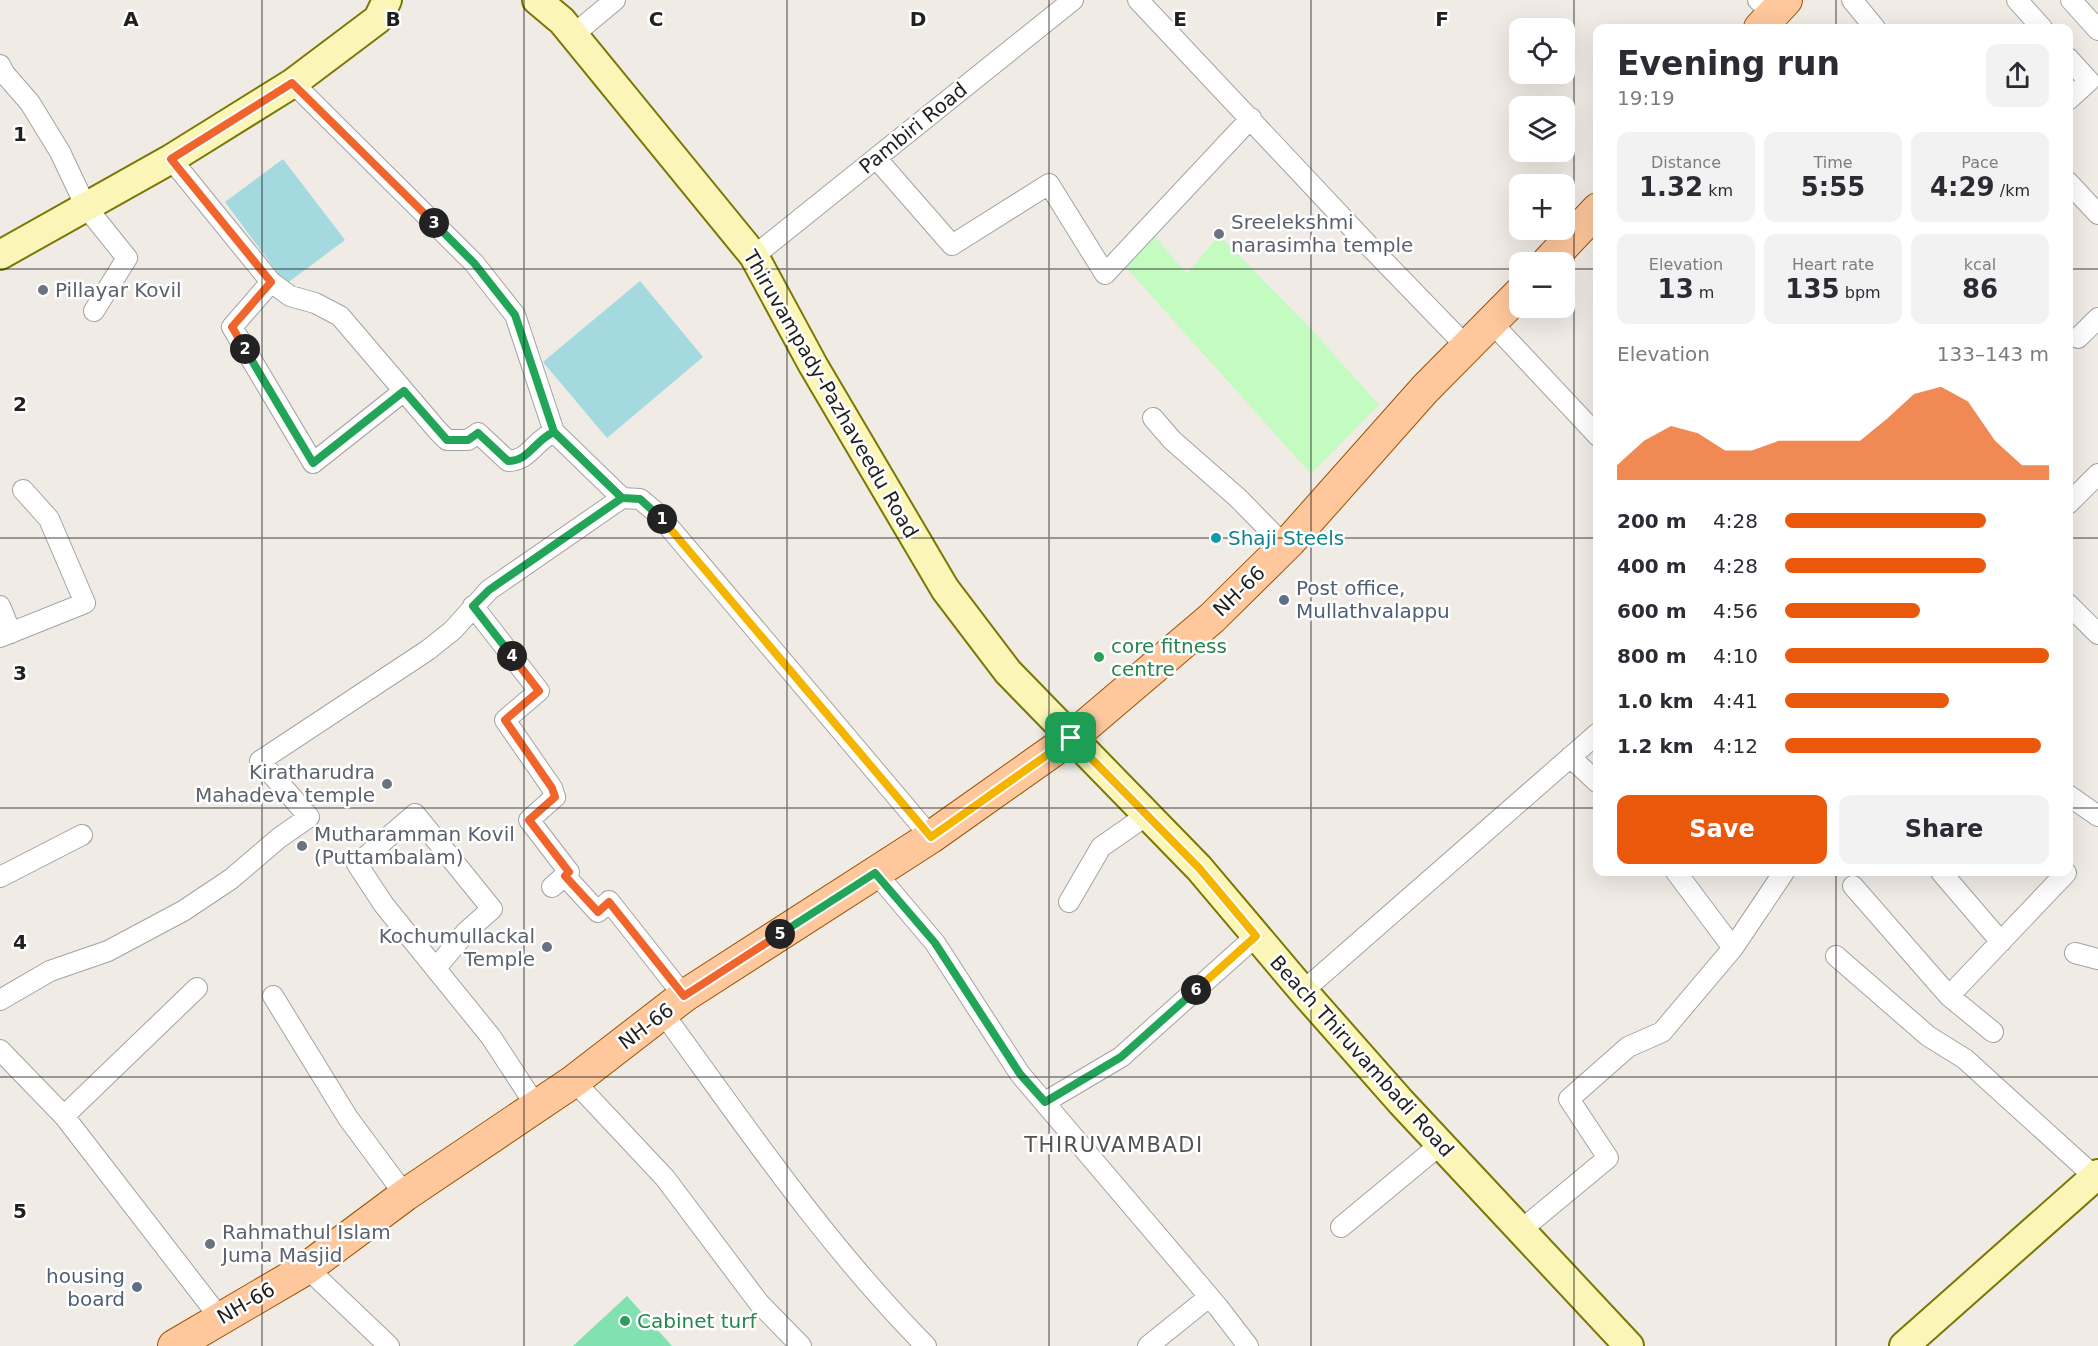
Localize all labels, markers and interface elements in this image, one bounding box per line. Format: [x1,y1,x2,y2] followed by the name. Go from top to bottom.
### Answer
[123,7,139,31] text: A
[385,7,401,31] text: B
[649,7,663,31] text: C
[910,7,926,31] text: D
[1173,7,1187,31] text: E
[1435,7,1449,31] text: F
[1509,18,1575,318] map controls
[1509,18,1575,84] button: locate
[1617,44,1840,83] text: Evening run
[1986,44,2049,107] button: share
[854,77,972,179] street label: Pambiri Road
[1617,86,1675,110] text: 19:19
[1509,96,1575,162] button: layers
[13,122,27,146] text: 1
[1651,153,1721,172] text: Distance
[1813,153,1853,172] text: Time
[1961,153,1999,172] text: Pace
[1639,172,1703,202] text: 1.32
[1801,172,1865,202] text: 5:55
[1930,172,1995,202] text: 4:29
[1509,174,1575,240] button: +
[1703,181,1733,200] text: km
[1995,181,2030,200] text: /km
[419,208,449,238] pin: 3
[1231,210,1413,257] place label: Sreelekshmi narasimha temple
[428,213,440,232] text: 3
[1212,227,1226,241] marker: Sreelekshmi narasimha temple
[738,245,924,542] street label: Thiruvampady-Pazhaveedu Road
[1509,252,1575,318] button: −
[1649,255,1723,274] text: Elevation
[1792,255,1874,274] text: Heart rate
[1964,255,1996,274] text: kcal
[1658,274,1694,304] text: 13
[1785,274,1840,304] text: 135
[1962,274,1998,304] text: 86
[55,278,182,302] place label: Pillayar Kovil
[36,283,50,297] marker: Pillayar Kovil
[1694,283,1714,302] text: m
[1840,283,1881,302] text: bpm
[230,334,260,364] pin: 2
[239,339,251,358] text: 2
[1617,342,1710,366] text: Elevation
[1937,342,2049,366] text: 133–143 m
[13,392,27,416] text: 2
[647,504,677,534] pin: 1
[656,509,668,528] text: 1
[1617,509,1687,533] text: 200 m
[1713,509,1758,533] text: 4:28
[1228,526,1344,550] place label: Shaji Steels
[1209,531,1223,545] marker: Shaji Steels
[1617,554,1687,578] text: 400 m
[1713,554,1758,578] text: 4:28
[1208,561,1270,621] street label: NH-66
[1296,576,1450,623] place label: Post office, Mullathvalappu
[1277,593,1291,607] marker: Post office, Mullathvalappu
[1617,599,1687,623] text: 600 m
[1713,599,1758,623] text: 4:56
[1111,634,1227,681] place label: core fitness centre
[497,641,527,671] pin: 4
[1617,644,1687,668] text: 800 m
[1713,644,1758,668] text: 4:10
[506,646,518,665] text: 4
[1092,650,1106,664] marker: core fitness centre
[13,661,27,685] text: 3
[1617,689,1694,713] text: 1.0 km
[1713,689,1758,713] text: 4:41
[1045,712,1096,763] pin
[1054,721,1087,754] icon: arrive
[1617,734,1694,758] text: 1.2 km
[1713,734,1758,758] text: 4:12
[195,760,375,807] place label: Kiratharudra Mahadeva temple
[380,777,394,791] marker: Kiratharudra Mahadeva temple
[1617,795,1827,864] button: Save
[1839,795,2049,864] button: Share
[314,822,515,869] place label: Mutharamman Kovil (Puttambalam)
[295,839,309,853] marker: Mutharamman Kovil (Puttambalam)
[765,919,795,949] pin: 5
[379,924,535,971] place label: Kochumullackal Temple
[774,924,786,943] text: 5
[13,930,27,954] text: 4
[540,940,554,954] marker: Kochumullackal Temple
[1265,950,1459,1162] street label: Beach Thiruvambadi Road
[1181,975,1211,1005] pin: 6
[1190,980,1202,999] text: 6
[614,998,678,1054] street label: NH-66
[1023,1133,1204,1157] district label: THIRUVAMBADI
[13,1199,27,1223] text: 5
[220,1220,391,1267] place label: Rahmathul Islam Juma Masjid
[203,1237,217,1251] marker: Rahmathul Islam Juma Masjid
[46,1264,125,1311] place label: housing board
[213,1277,279,1329] street label: NH-66
[130,1280,144,1294] marker: housing board
[637,1309,757,1333] place label: Cabinet turf
[618,1314,632,1328] marker: Cabinet turf

